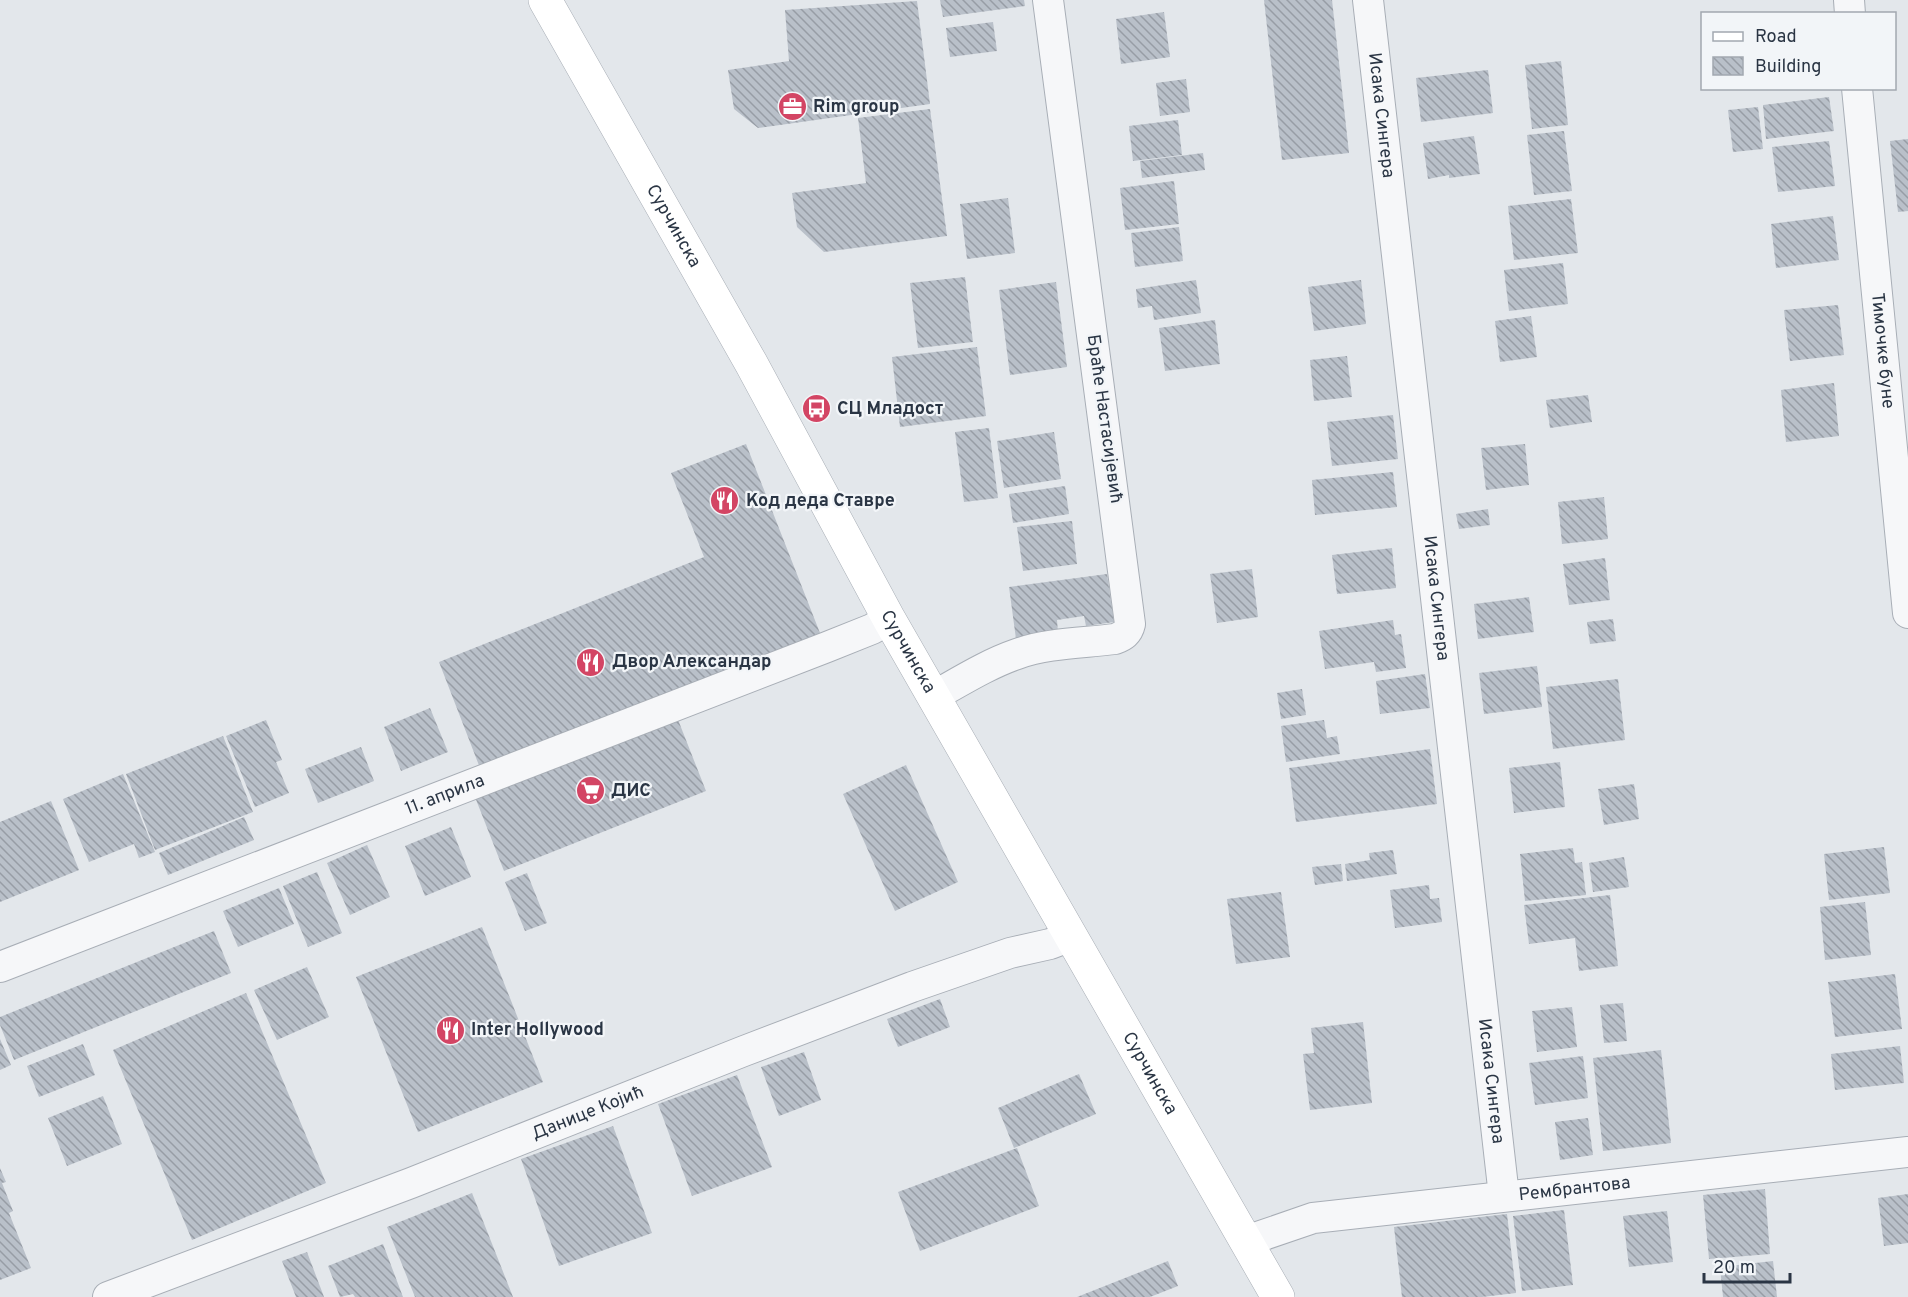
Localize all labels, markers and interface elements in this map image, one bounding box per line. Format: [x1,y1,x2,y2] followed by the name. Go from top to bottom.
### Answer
[1701,12,1896,90] legend
[1755,26,1797,49] text: Road
[1363,51,1400,179] street label: Исака Сингера
[1755,56,1821,79] text: Building
[776,91,808,123] office icon: Rim group
[813,96,900,119] place label: Rim group
[641,180,706,272] street label: Сурчинска
[1865,292,1900,410] street label: Тимочке буне
[1081,333,1127,505] street label: Браће Настасијевић
[800,393,832,425] bus stop icon: СЦ Младост
[837,398,944,421] place label: СЦ Младост
[709,485,741,517] restaurant icon: Код деда Ставре
[746,490,895,513] place label: Код деда Ставре
[1417,534,1455,662] street label: Исака Сингера
[875,606,941,697] street label: Сурчинска
[575,646,607,678] restaurant icon: Двор Александар
[612,651,771,674] place label: Двор Александар
[402,769,488,821] street label: 11. априла
[574,775,606,807] supermarket icon: ДИС
[611,780,651,803] place label: ДИС
[434,1014,466,1046] restaurant icon: Inter Hollywood
[1472,1017,1509,1145] street label: Исака Сингера
[471,1019,604,1042] place label: Inter Hollywood
[1117,1028,1183,1119] street label: Сурчинска
[528,1080,647,1145] street label: Данице Којић
[1517,1171,1632,1207] street label: Рембрантова
[1704,1246,1790,1284] scale bar
[1713,1257,1755,1280] text: 20 m

